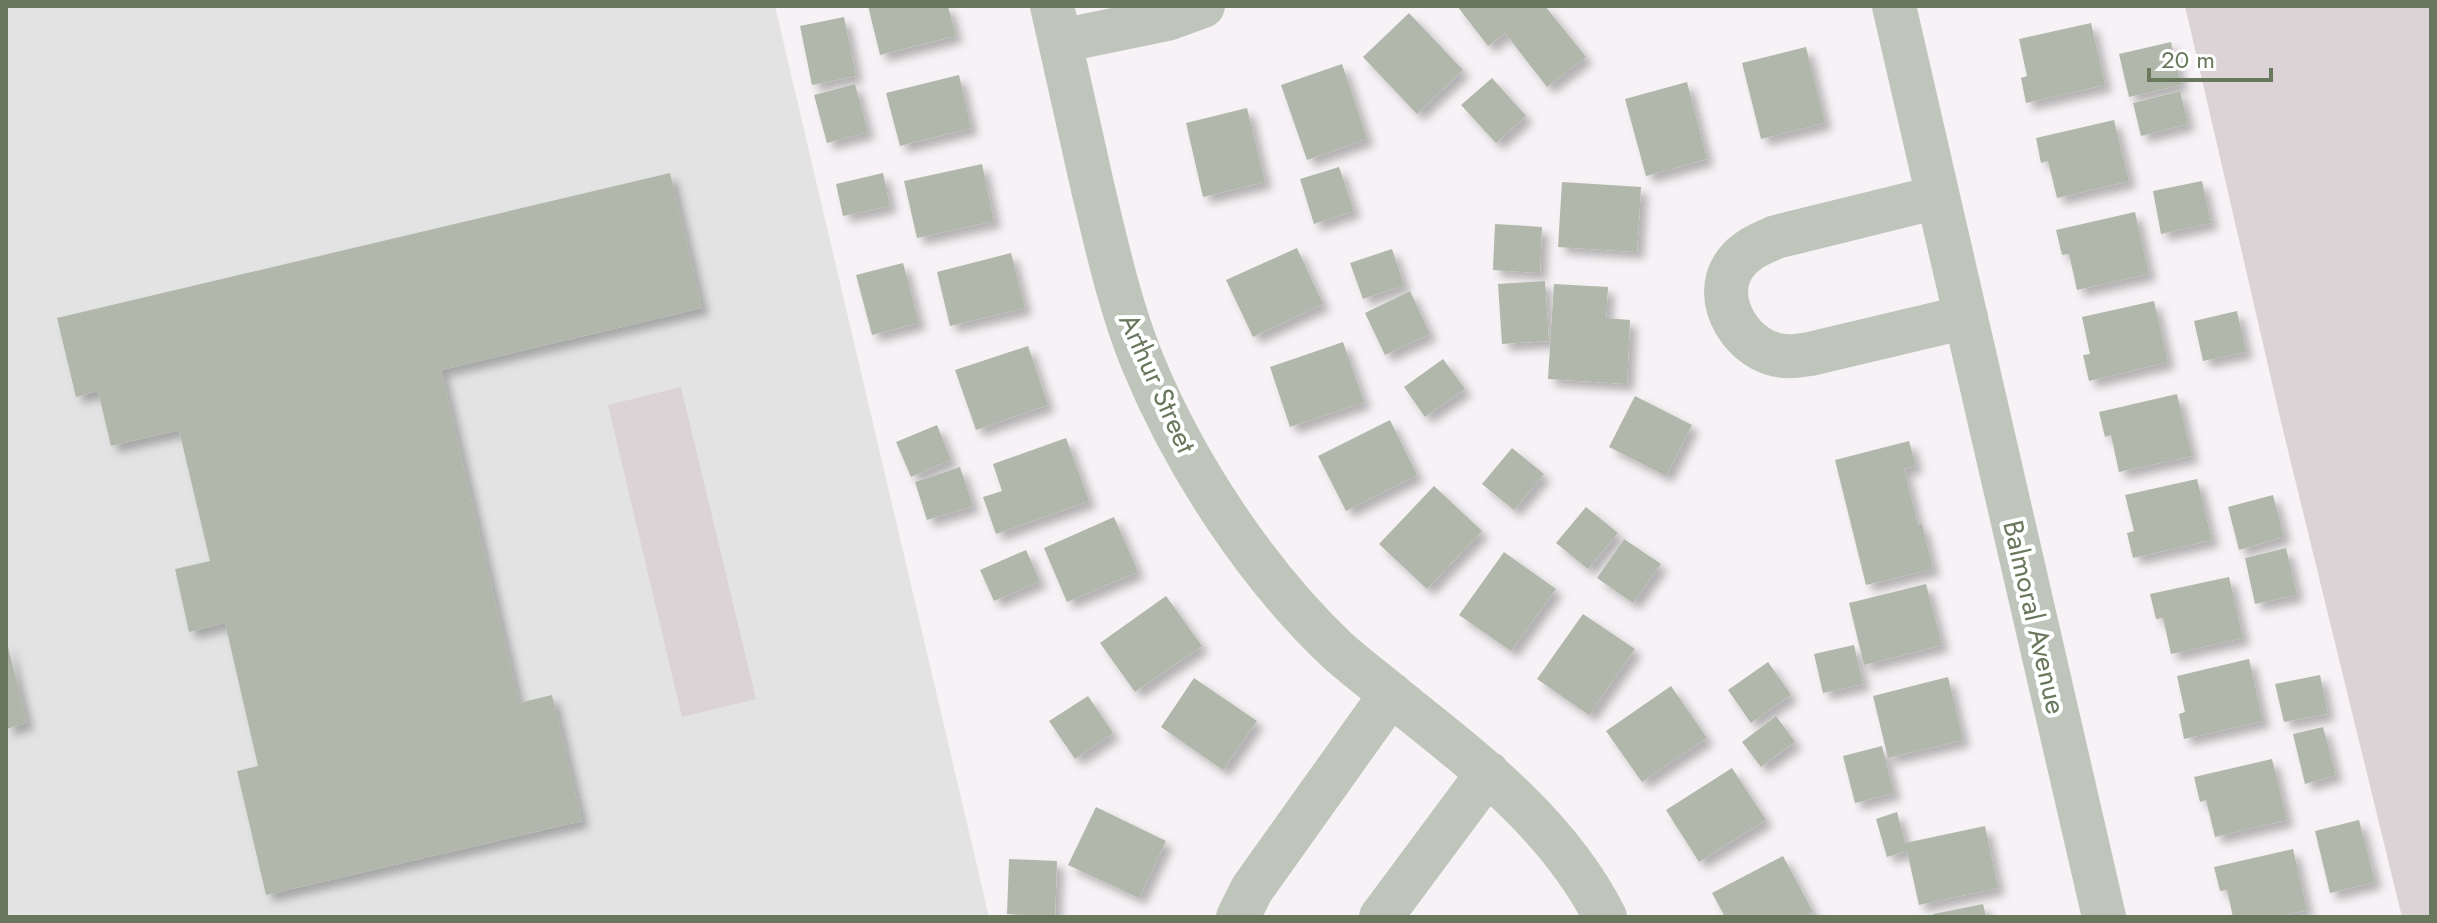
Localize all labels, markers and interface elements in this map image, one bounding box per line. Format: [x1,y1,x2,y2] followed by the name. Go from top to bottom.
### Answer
[2149,32,2271,82] scale bar
[2161,42,2215,77] text: 20 m
[1109,307,1207,460] street label: Arthur Street
[1992,516,2077,718] street label: Balmoral Avenue

